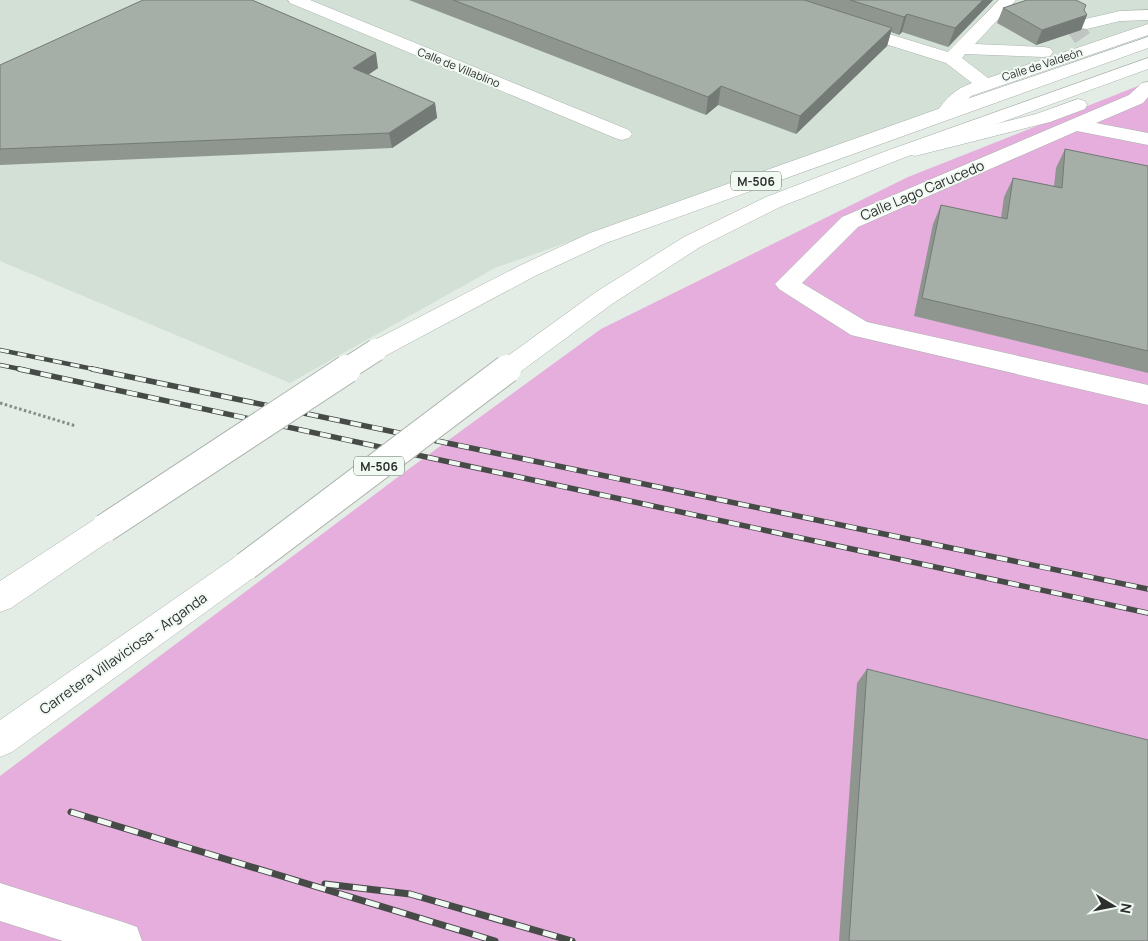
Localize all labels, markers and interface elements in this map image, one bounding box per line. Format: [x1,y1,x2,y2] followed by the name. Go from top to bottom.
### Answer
[415,44,503,91] street label: Calle de Villablino
[1000,44,1084,84] street label: Calle de Valdeón
[857,155,987,225] street label: Calle Lago Carucedo
[731,172,781,190] road number: M-506
[354,456,404,476] road number: M-506
[36,588,210,718] street label: Carretera Villaviciosa - Arganda
[1088,881,1138,931] north arrow
[1116,902,1137,915] text: N

